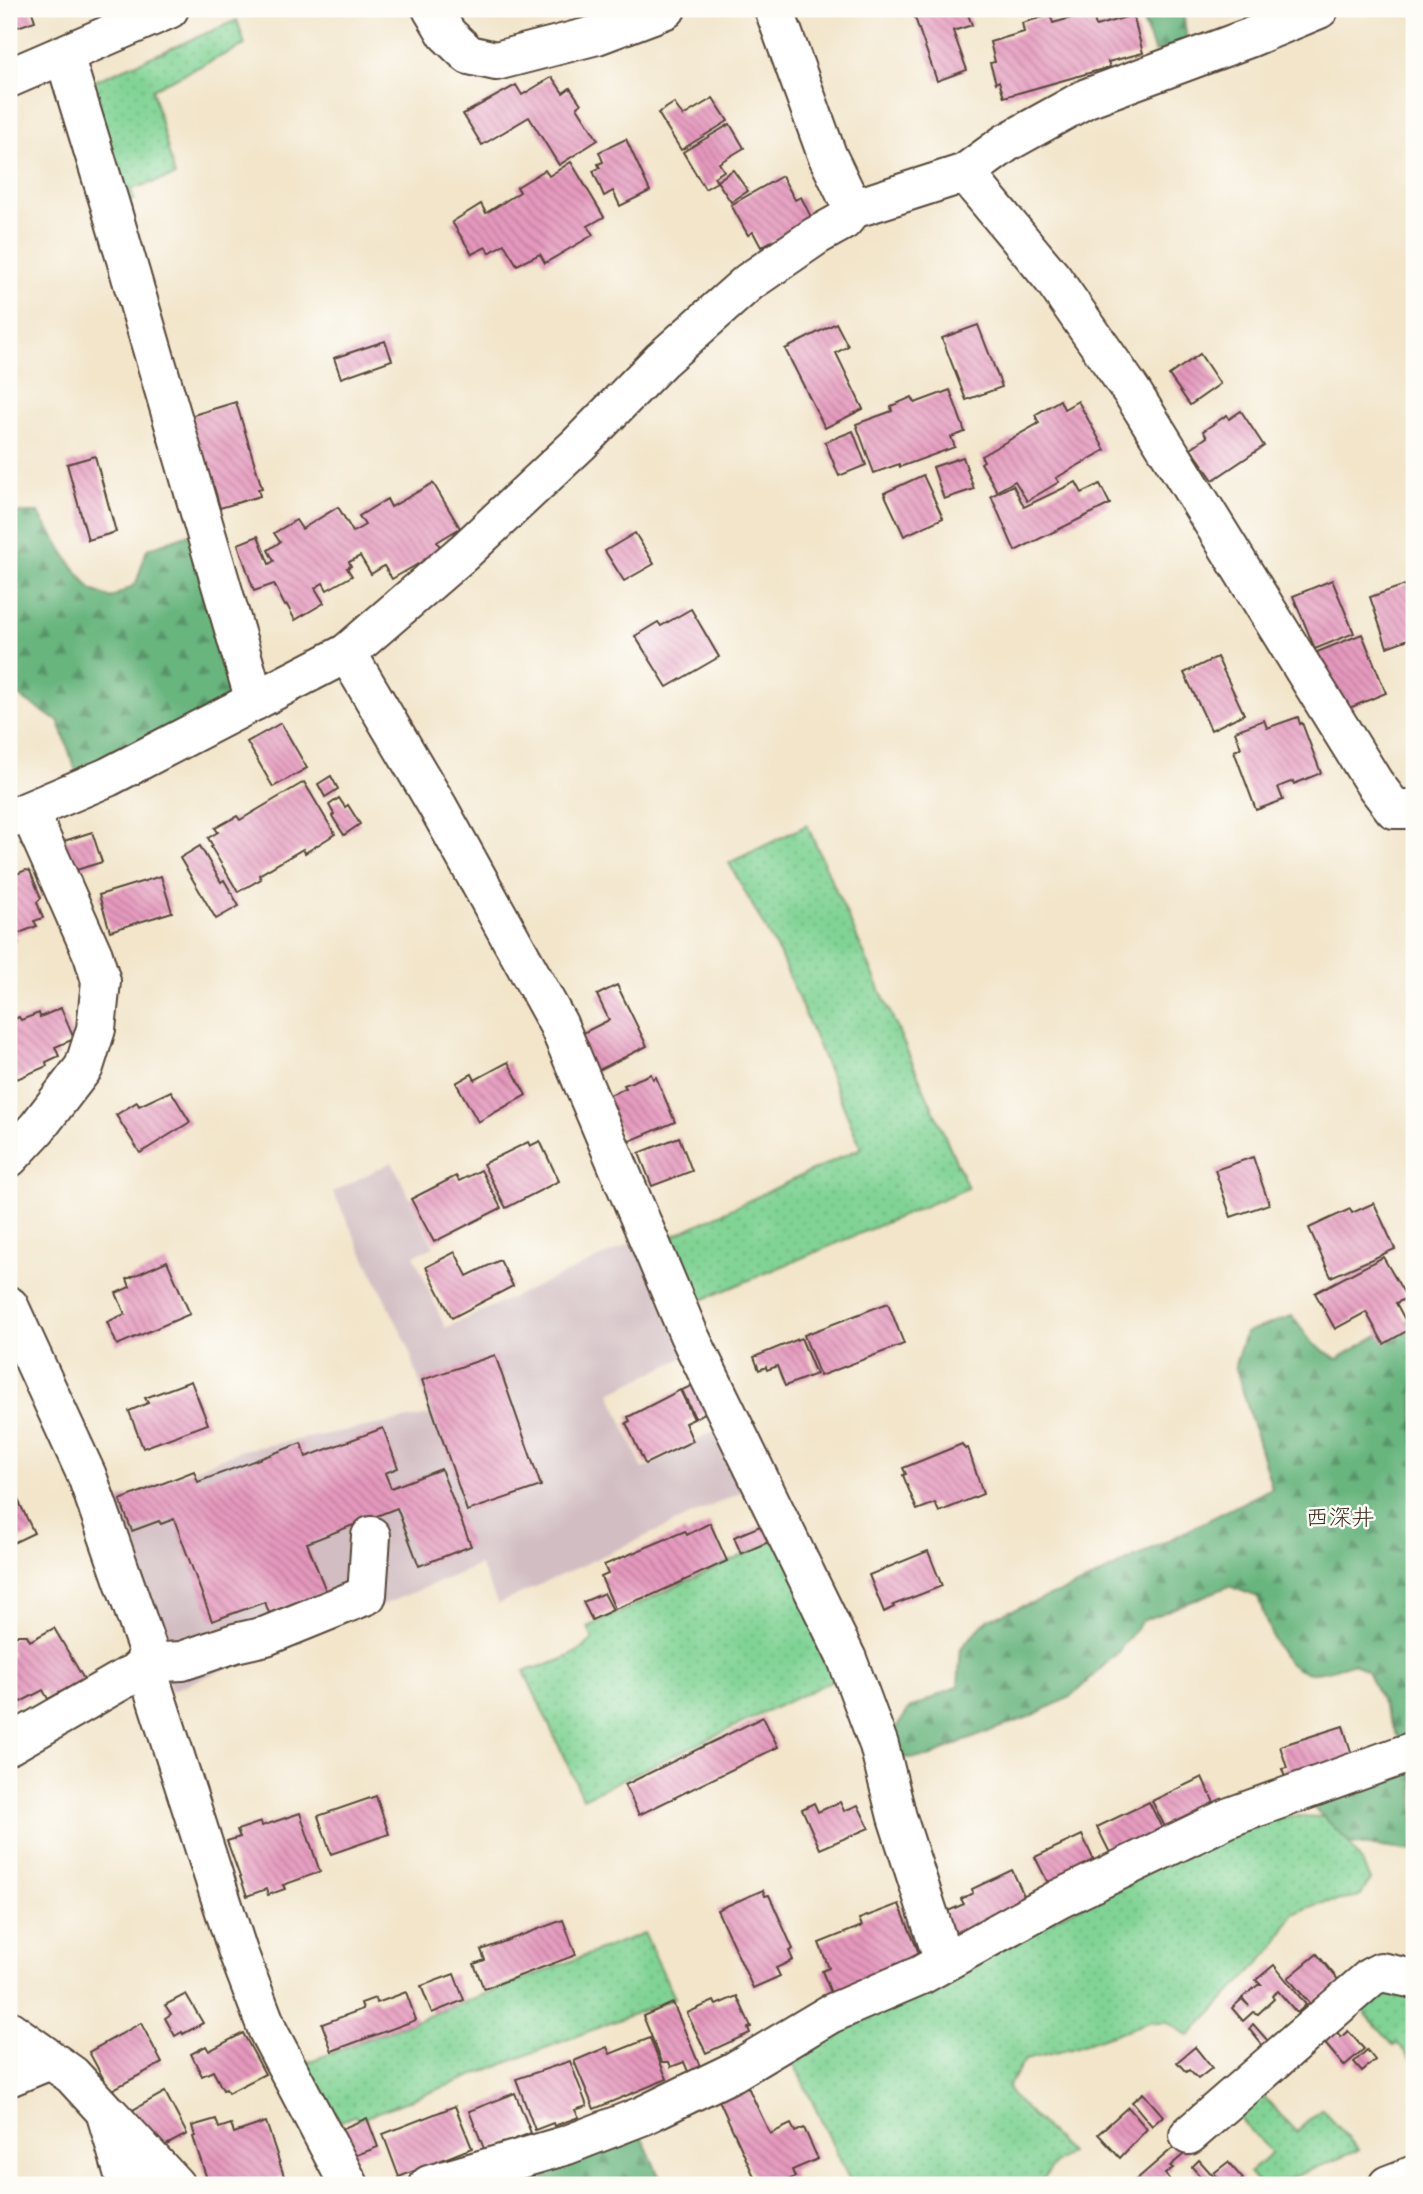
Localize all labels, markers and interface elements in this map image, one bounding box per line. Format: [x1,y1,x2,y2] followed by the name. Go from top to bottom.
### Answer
[1306,1501,1375,1531] district label: 西深井

